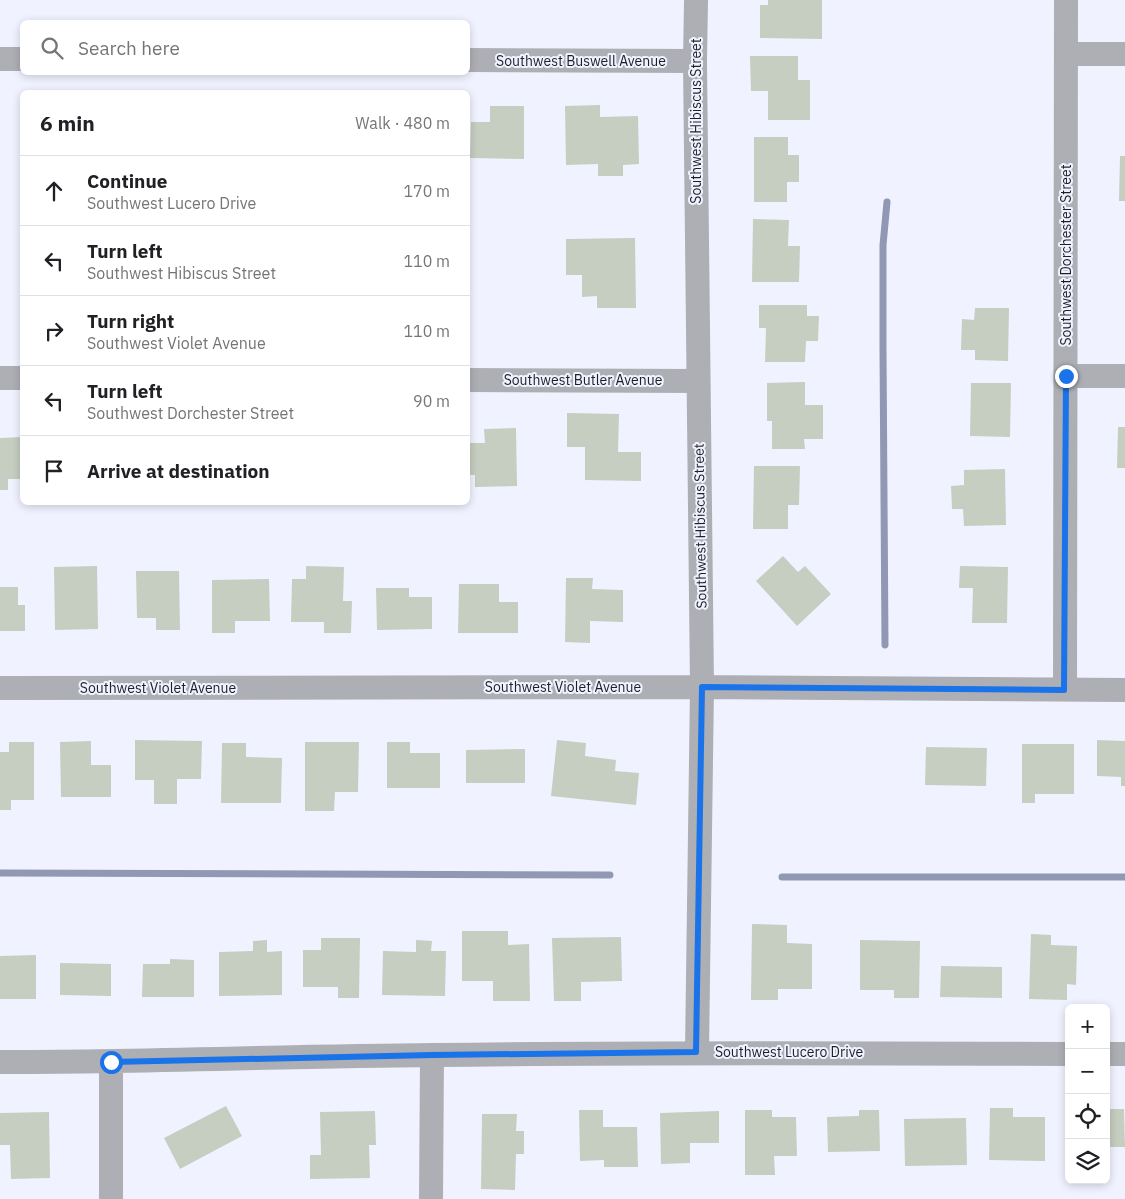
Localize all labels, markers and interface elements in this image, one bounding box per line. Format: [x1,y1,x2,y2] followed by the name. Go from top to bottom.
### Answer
[20,20,470,75] search box
[38,34,66,62] icon: search
[78,36,180,60] text: Search here
[687,38,705,204] street label: Southwest Hibiscus Street
[496,52,666,70] street label: Southwest Buswell Avenue
[40,109,95,137] text: 6 min
[355,113,450,133] text: Walk · 480 m
[1057,164,1075,346] street label: Southwest Dorchester Street
[87,169,167,193] text: Continue
[40,177,68,205] icon: ahead
[403,181,450,201] text: 170 m
[87,193,256,213] text: Southwest Lucero Drive
[87,239,163,263] text: Turn left
[40,247,68,275] icon: left
[403,251,450,271] text: 110 m
[87,263,276,283] text: Southwest Hibiscus Street
[87,309,174,333] text: Turn right
[40,317,68,345] icon: right
[403,321,450,341] text: 110 m
[87,333,266,353] text: Southwest Violet Avenue
[1055,365,1078,388] route end
[504,371,663,389] street label: Southwest Butler Avenue
[87,379,163,403] text: Turn left
[40,387,68,415] icon: left
[413,391,450,411] text: 90 m
[87,403,294,423] text: Southwest Dorchester Street
[690,443,710,609] street label: Southwest Hibiscus Street
[40,457,68,485] icon: arrive
[87,459,270,483] text: Arrive at destination
[485,678,641,696] street label: Southwest Violet Avenue
[80,679,236,697] street label: Southwest Violet Avenue
[1065,1004,1110,1184] map controls
[1065,1004,1110,1049] button: +
[715,1043,863,1061] street label: Southwest Lucero Drive
[1065,1049,1110,1094] button: −
[100,1051,123,1074] route start
[1065,1094,1110,1139] button: locate
[1065,1139,1110,1184] button: layers

